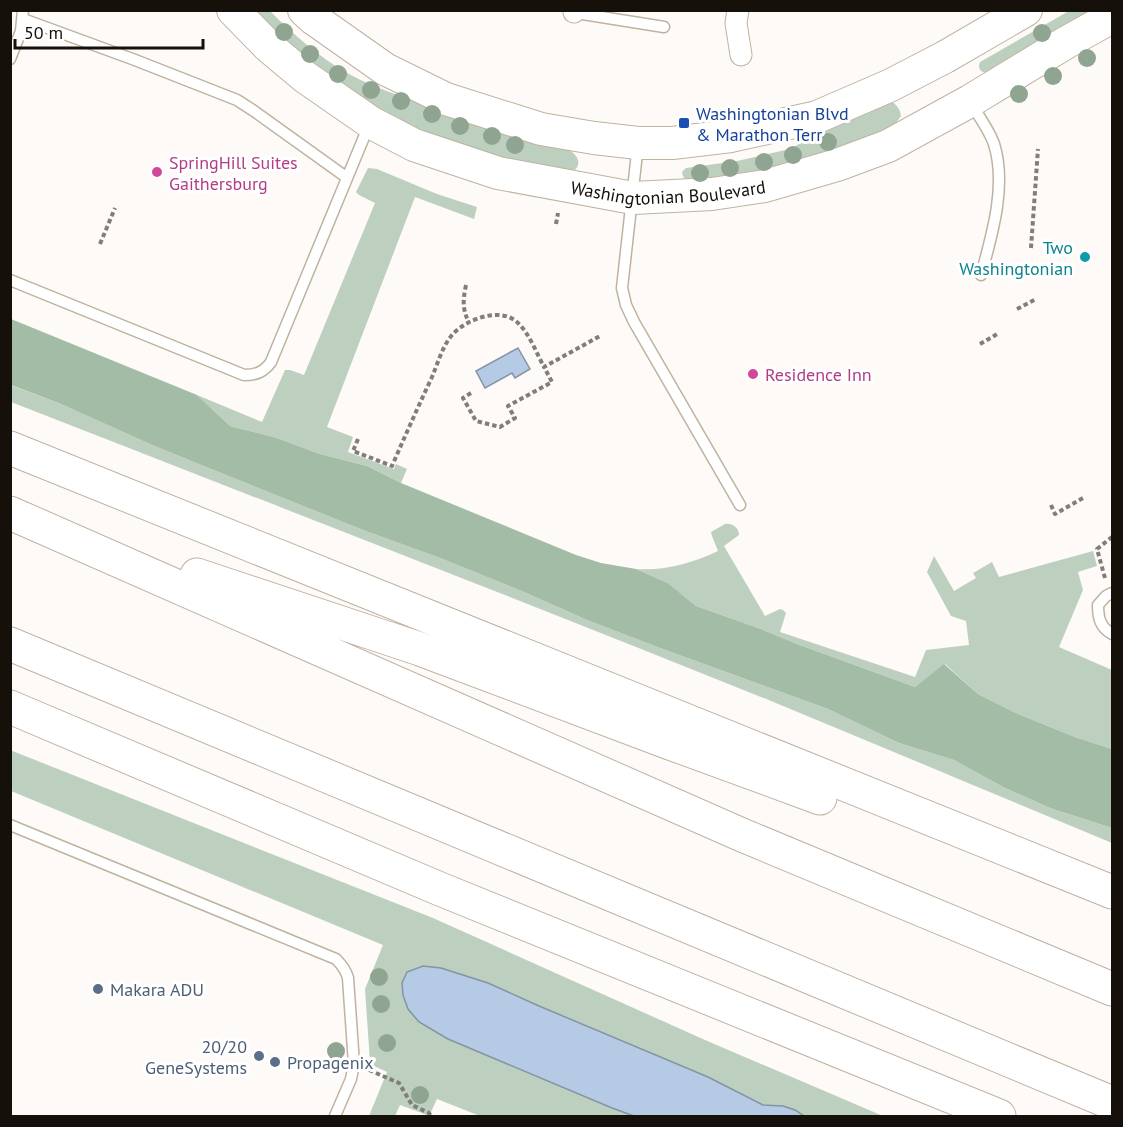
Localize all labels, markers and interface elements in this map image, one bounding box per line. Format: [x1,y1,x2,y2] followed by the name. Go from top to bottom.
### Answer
[15,12,202,50] scale bar
[24,21,63,44] text: 50 m
[696,102,849,146] place label: Washingtonian Blvd & Marathon Terr
[677,116,691,130] marker: Washingtonian Blvd & Marathon Terr
[169,151,298,195] place label: SpringHill Suites Gaithersburg
[150,165,164,179] marker: SpringHill Suites Gaithersburg
[569,175,767,210] street label: Washingtonian Boulevard
[959,236,1073,280] place label: Two Washingtonian
[1078,250,1092,264] marker: Two Washingtonian
[765,363,872,386] place label: Residence Inn
[746,367,760,381] marker: Residence Inn
[110,978,204,1001] place label: Makara ADU
[91,982,105,996] marker: Makara ADU
[145,1035,247,1079] place label: 20/20 GeneSystems
[252,1049,266,1063] marker: 20/20 GeneSystems
[287,1051,374,1074] place label: Propagenix
[268,1055,282,1069] marker: Propagenix

